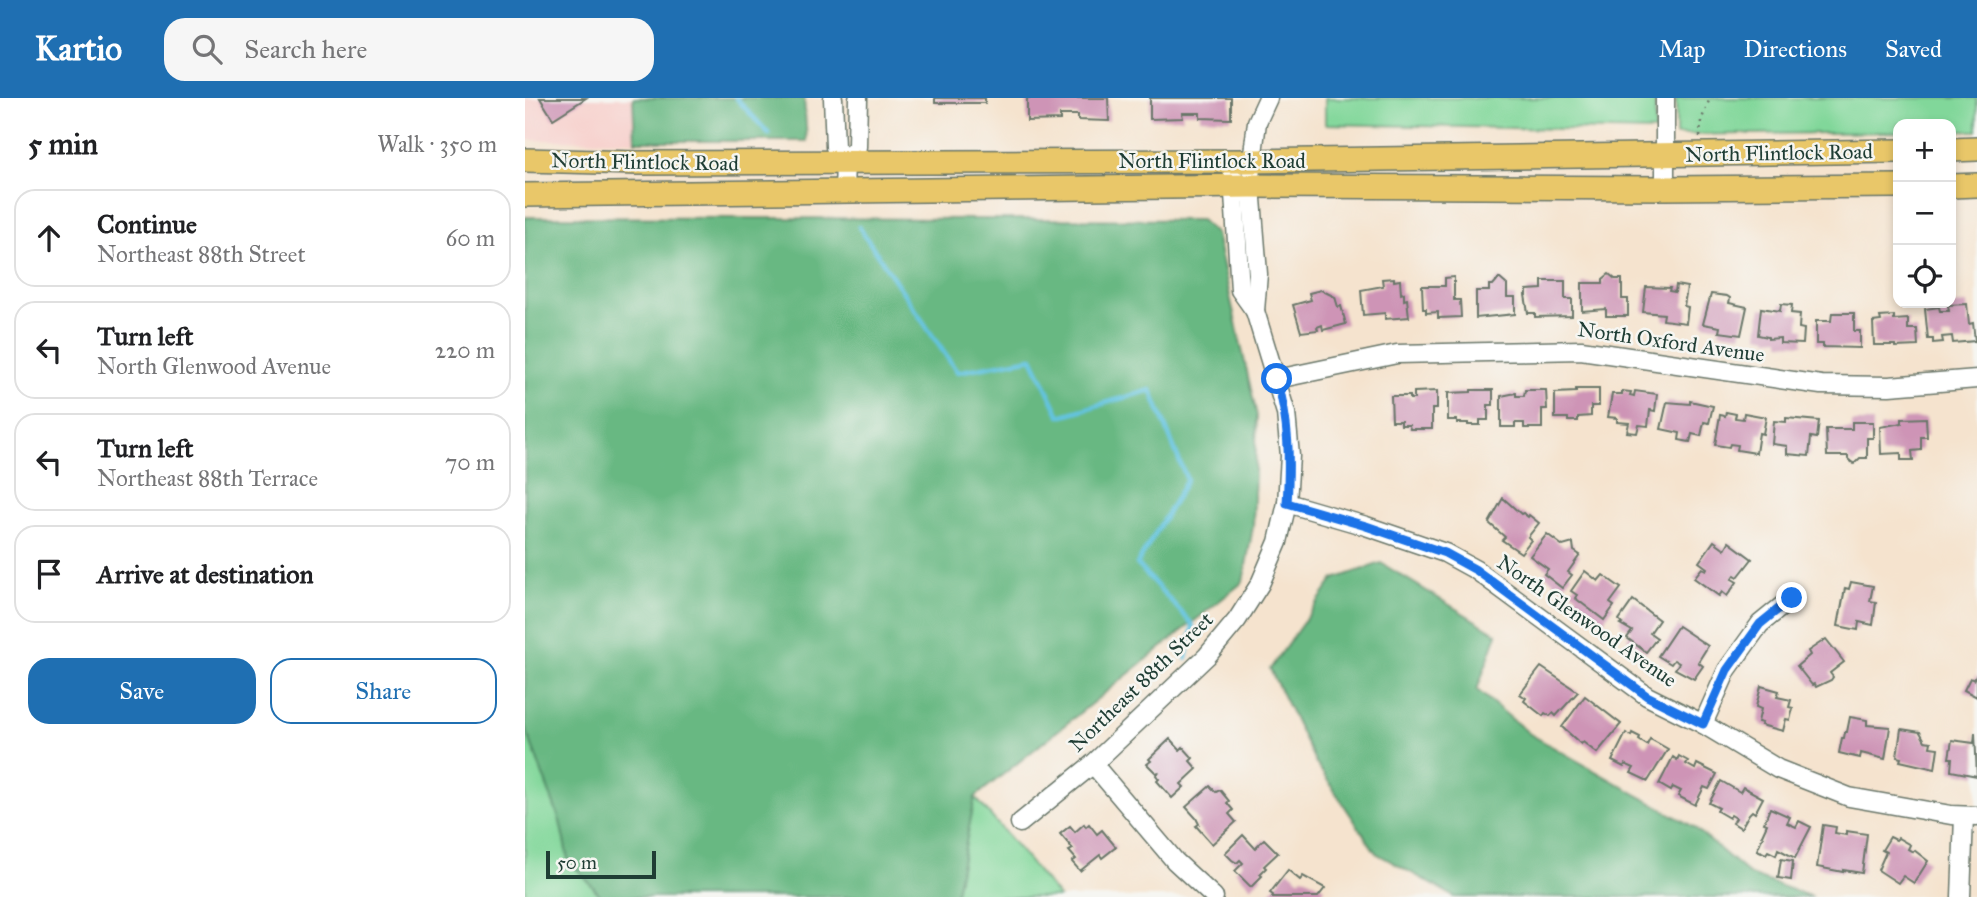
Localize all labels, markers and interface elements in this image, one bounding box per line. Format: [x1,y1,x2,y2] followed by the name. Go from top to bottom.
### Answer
[164,18,654,81] search box
[35,29,122,69] text: Kartio
[188,30,226,68] icon: search
[244,33,367,65] text: Search here
[1659,34,1706,64] text: Map
[1744,34,1847,64] text: Directions
[1885,34,1942,64] text: Saved
[1893,119,1956,308] map controls
[1893,119,1956,182] button: +
[28,126,98,162] text: 5 min
[377,130,497,158] text: Walk · 350 m
[1685,138,1874,168] street label: North Flintlock Road
[551,147,740,177] street label: North Flintlock Road
[1118,148,1306,174] street label: North Flintlock Road
[1893,182,1956,245] button: −
[97,208,197,240] text: Continue
[30,219,68,257] icon: ahead
[446,224,495,252] text: 60 m
[97,240,306,268] text: Northeast 88th Street
[1893,245,1956,308] button: locate
[1576,316,1766,368] street label: North Oxford Avenue
[97,320,193,352] text: Turn left
[30,331,68,369] icon: left
[435,336,495,364] text: 220 m
[97,352,331,380] text: North Glenwood Avenue
[1261,363,1292,394] route start
[97,432,193,464] text: Turn left
[30,443,68,481] icon: left
[445,448,495,476] text: 70 m
[97,464,318,492] text: Northeast 88th Terrace
[1492,549,1682,693] street label: North Glenwood Avenue
[30,555,68,593] icon: arrive
[97,558,314,590] text: Arrive at destination
[1776,582,1807,613] route end
[1063,606,1219,757] street label: Northeast 88th Street
[28,658,256,724] button: Save
[270,658,497,724] button: Share
[546,848,656,880] scale bar
[557,851,597,874] text: 50 m

